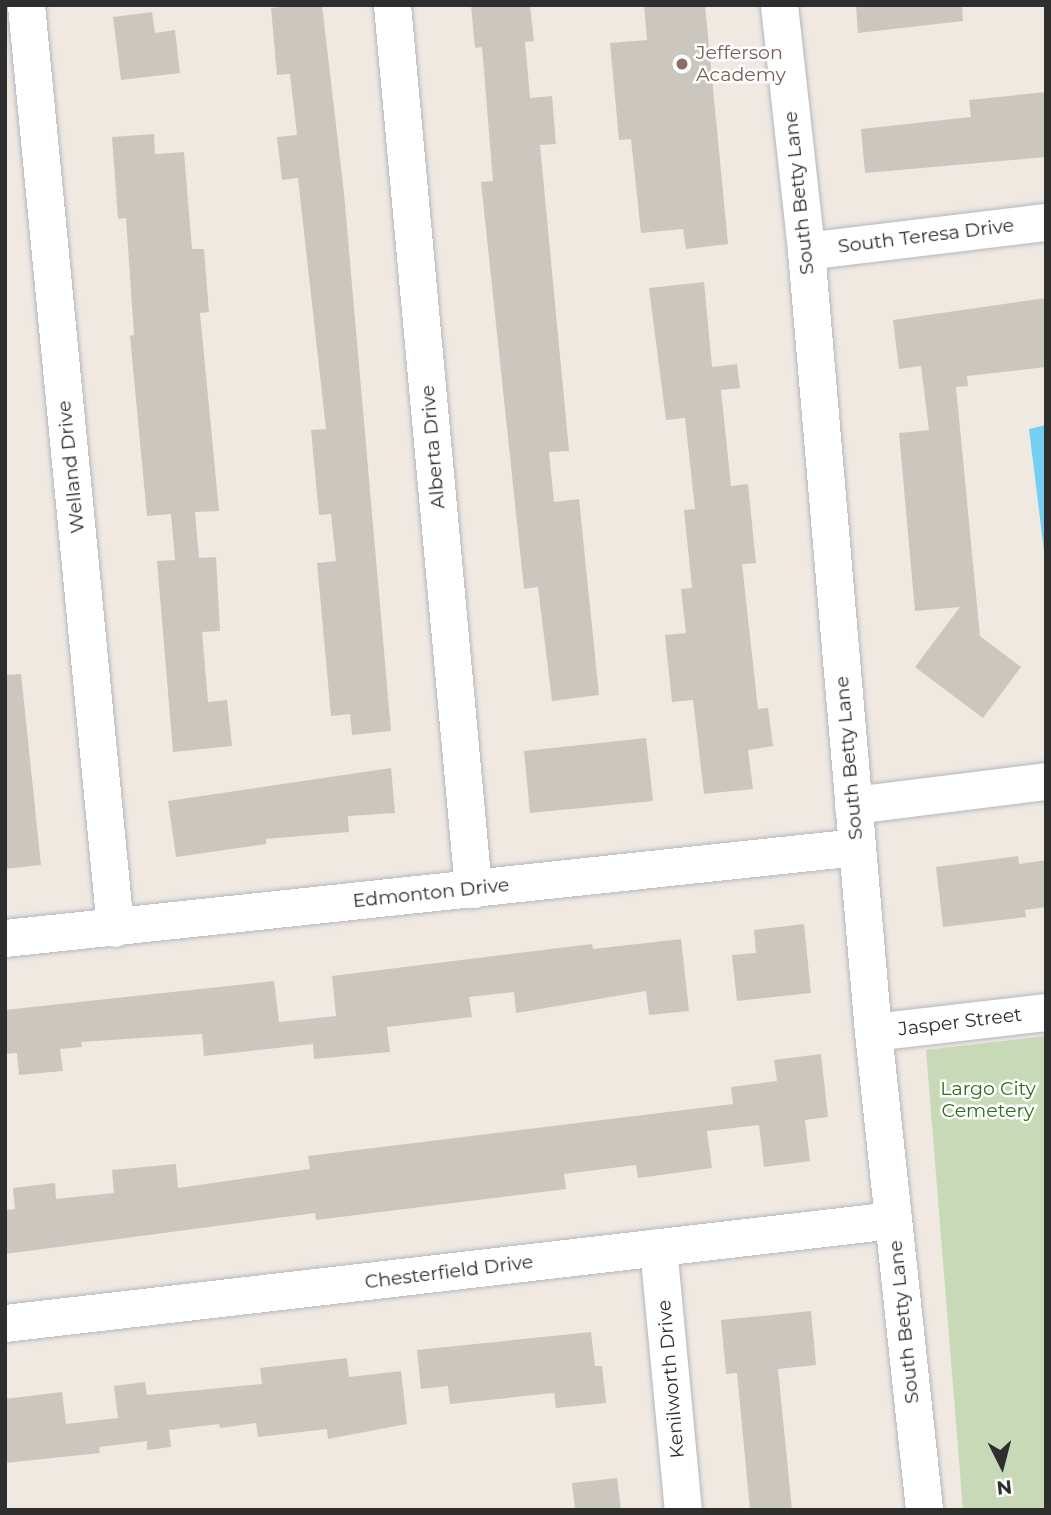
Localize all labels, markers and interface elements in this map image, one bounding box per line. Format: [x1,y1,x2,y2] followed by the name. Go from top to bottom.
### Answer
[696,42,786,86] place label: Jefferson Academy
[674,56,690,72] marker: Jefferson Academy
[779,110,819,276] street label: South Betty Lane
[837,214,1015,258] street label: South Teresa Drive
[416,384,450,510] street label: Alberta Drive
[53,399,89,535] street label: Welland Drive
[830,675,868,841] street label: South Betty Lane
[352,873,510,913] street label: Edmonton Drive
[897,1003,1023,1041] street label: Jasper Street
[940,1078,1036,1122] park label: Largo City Cemetery
[884,1239,924,1405] street label: South Betty Lane
[363,1250,535,1294] street label: Chesterfield Drive
[653,1299,689,1459] street label: Kenilworth Drive
[967,1431,1037,1501] north arrow
[995,1475,1013,1500] text: N

